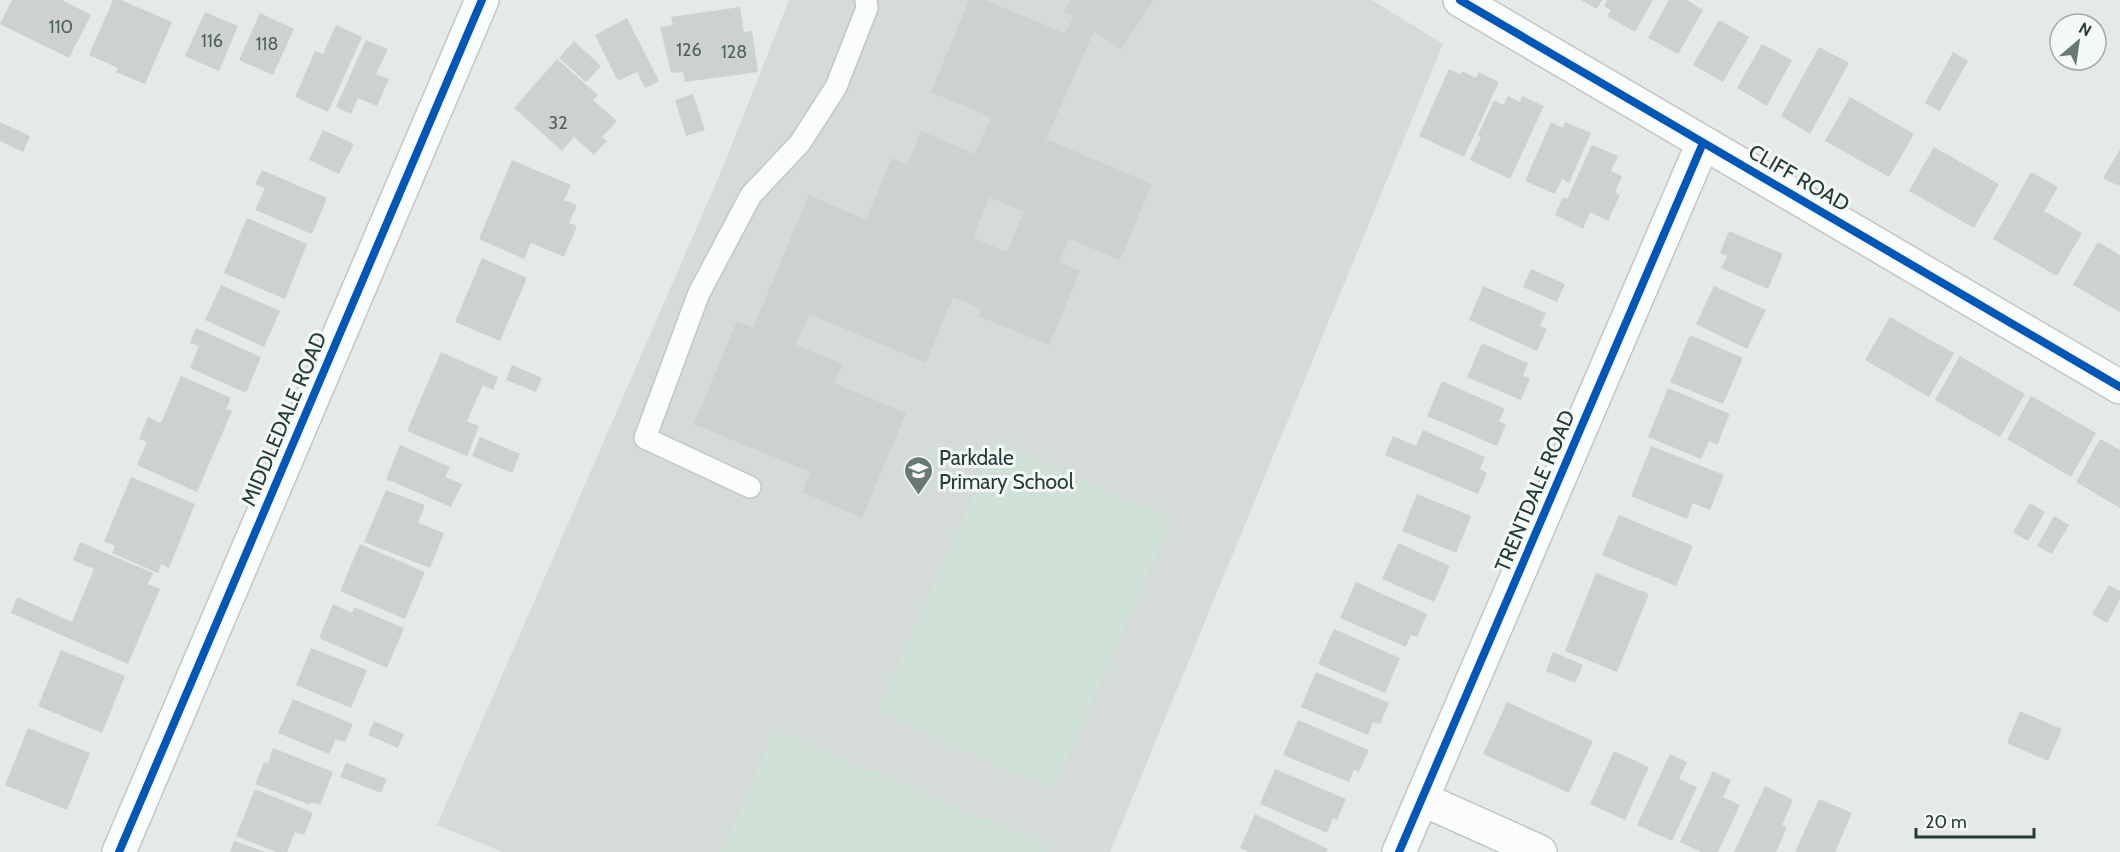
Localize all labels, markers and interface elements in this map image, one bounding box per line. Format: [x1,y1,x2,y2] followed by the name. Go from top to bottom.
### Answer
[2048,12,2108,72] north arrow
[49,16,73,38] house number: 110
[2075,18,2095,40] text: N
[201,30,223,52] house number: 116
[256,33,278,55] house number: 118
[676,39,702,61] house number: 126
[721,41,747,63] house number: 128
[548,112,568,134] house number: 32
[1744,139,1854,216] street label: CLIFF ROAD
[236,328,332,510] street label: MIDDLEDALE ROAD
[1489,406,1580,575] street label: TRENTDALE ROAD
[939,445,1074,494] place label: Parkdale Primary School
[902,454,934,496] school or university icon: Parkdale Primary School
[1916,801,2034,839] scale bar
[1925,811,1967,833] text: 20 m

